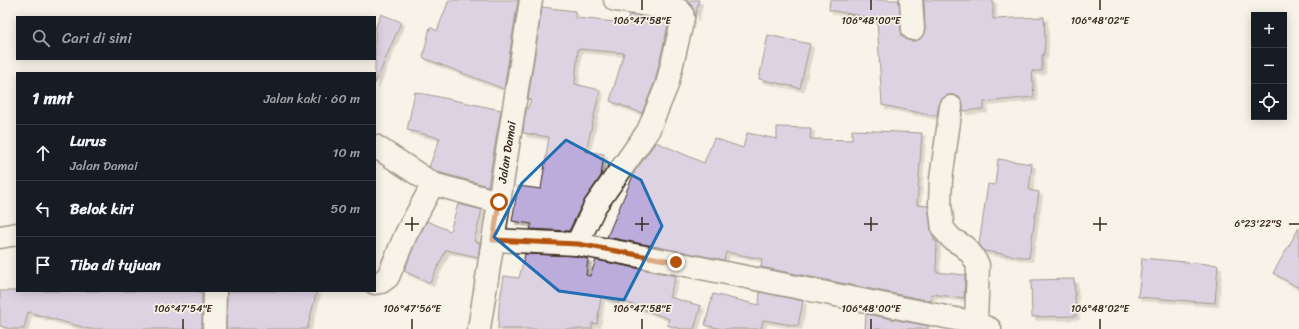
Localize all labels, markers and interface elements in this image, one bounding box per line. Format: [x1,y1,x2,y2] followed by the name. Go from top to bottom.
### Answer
[613,12,672,30] text: 106°47'58"E
[842,12,902,30] text: 106°48'00"E
[1071,12,1131,30] text: 106°48'02"E
[1251,12,1287,120] map controls
[1251,12,1287,48] button: +
[16,16,376,60] search box
[62,25,132,51] text: Cari di sini
[30,27,52,49] icon: search
[1251,48,1287,84] button: −
[32,83,73,113] text: 1 mnt
[1251,84,1287,120] button: locate
[264,87,360,110] text: Jalan kaki · 60 m
[491,119,523,186] street label: Jalan Damai
[70,128,106,154] text: Lurus
[333,141,360,164] text: 10 m
[32,142,54,164] icon: ahead
[70,154,138,177] text: Jalan Damai
[490,193,508,211] route start
[70,196,133,222] text: Belok kiri
[330,197,360,220] text: 50 m
[32,198,54,220] icon: left
[1235,215,1282,233] text: 6°23'22"S
[70,252,161,278] text: Tiba di tujuan
[667,253,685,271] route end
[32,254,54,276] icon: arrive
[154,300,214,318] text: 106°47'54"E
[383,300,442,318] text: 106°47'56"E
[613,300,672,318] text: 106°47'58"E
[842,300,902,318] text: 106°48'00"E
[1071,300,1131,318] text: 106°48'02"E

